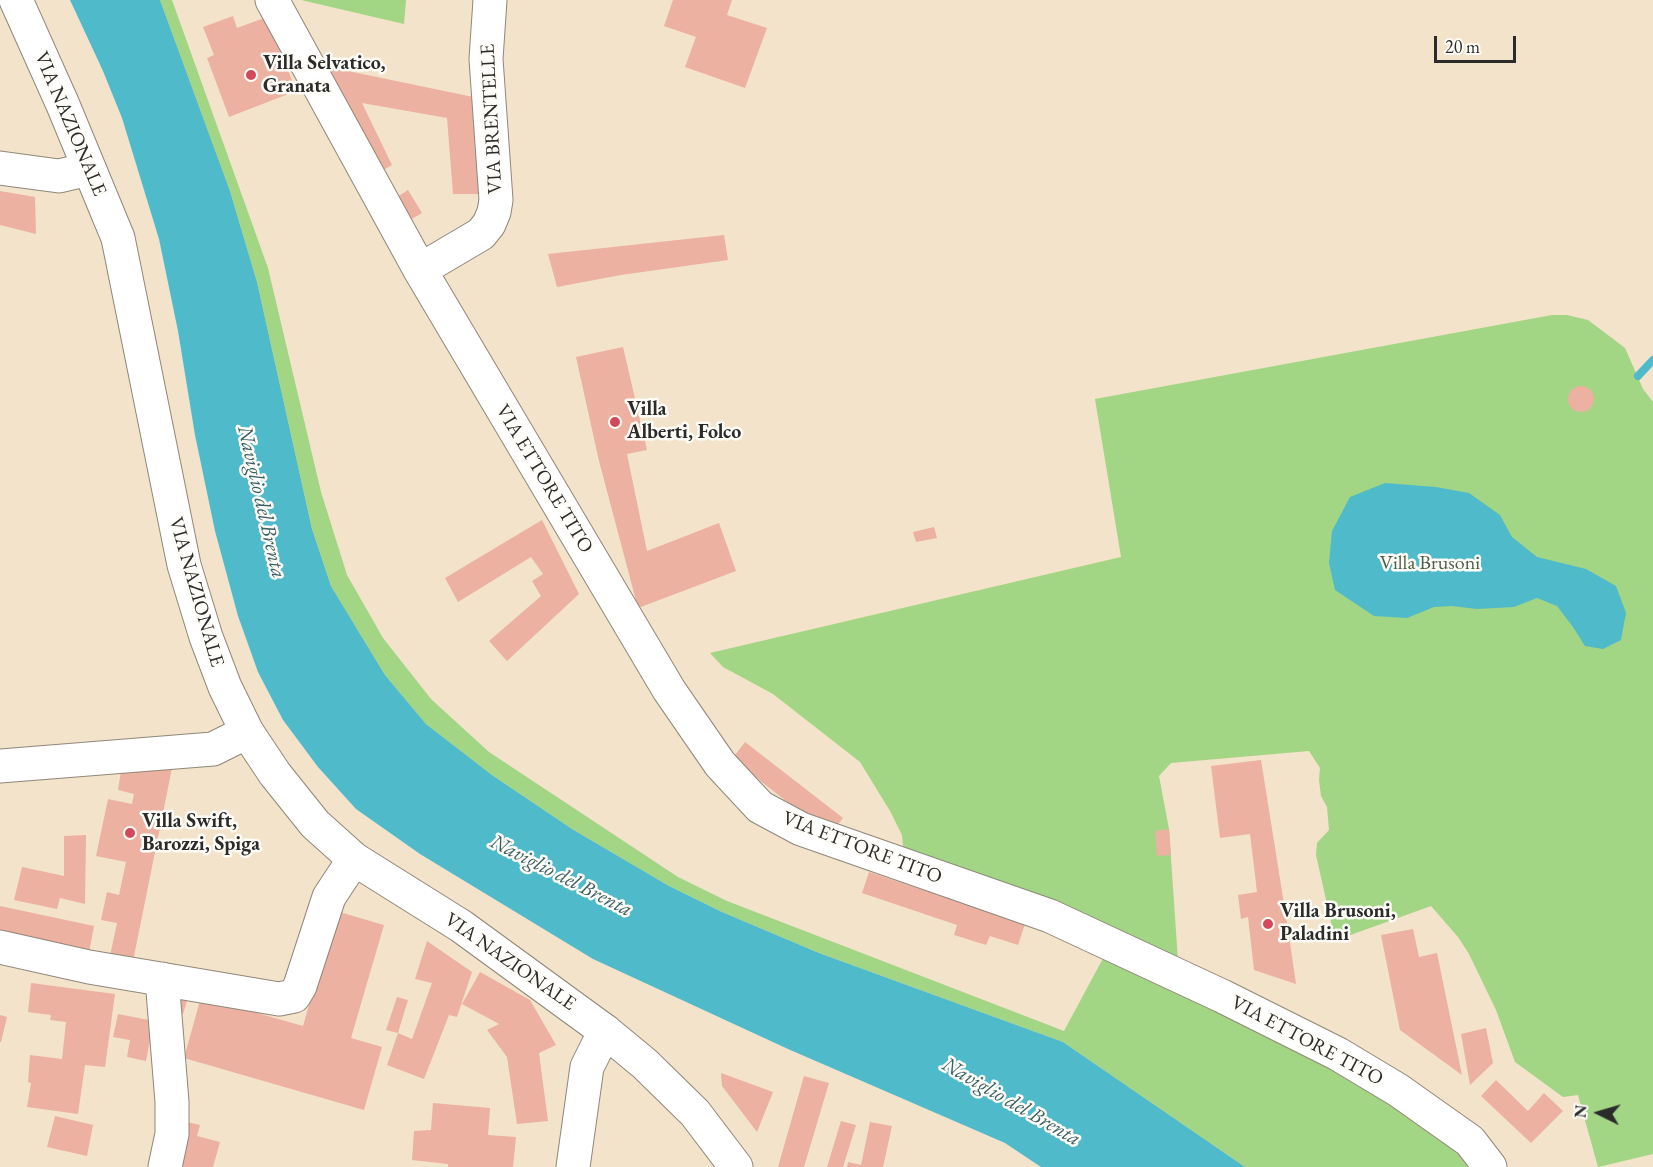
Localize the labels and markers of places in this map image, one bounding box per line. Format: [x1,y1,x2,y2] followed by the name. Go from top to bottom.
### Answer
[263,52,385,99] place label: Villa Selvatico, Granata
[244,68,258,82] marker: Villa Selvatico, Granata
[627,398,741,445] place label: Villa Alberti, Folco
[608,415,622,429] marker: Villa Alberti, Folco
[142,810,260,857] place label: Villa Swift, Barozzi, Spiga
[123,826,137,840] marker: Villa Swift, Barozzi, Spiga
[1280,900,1396,947] place label: Villa Brusoni, Paladini
[1261,917,1275,931] marker: Villa Brusoni, Paladini

